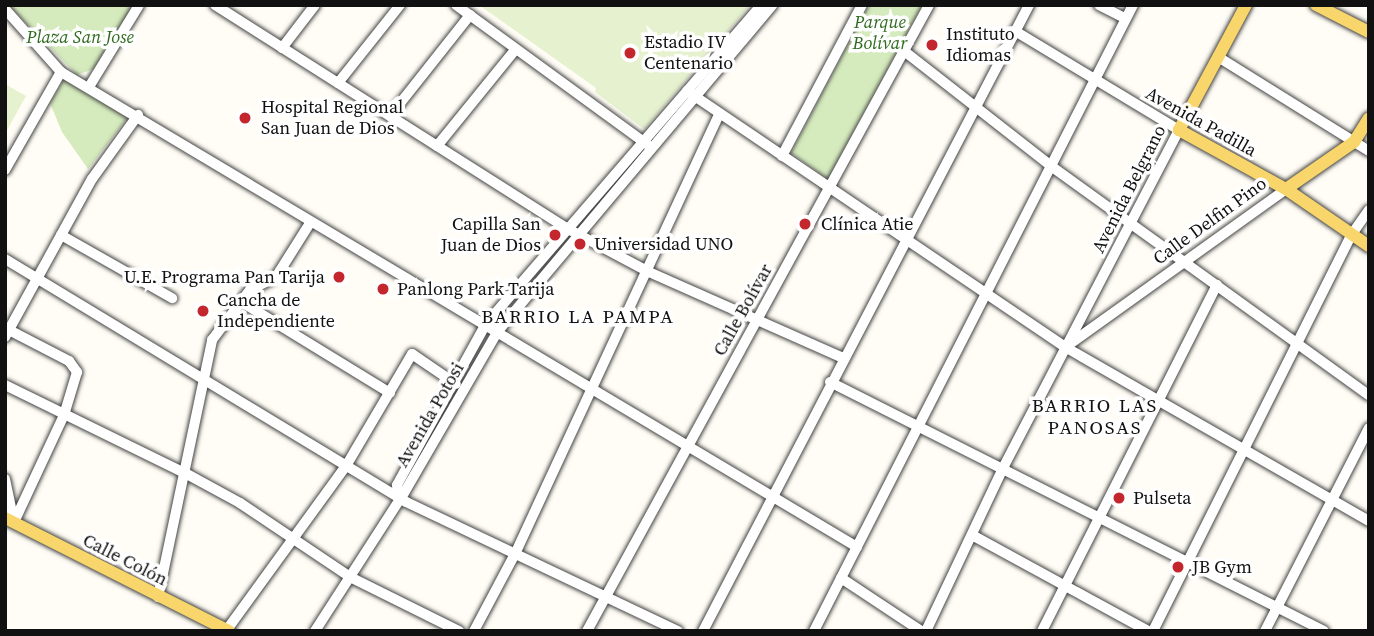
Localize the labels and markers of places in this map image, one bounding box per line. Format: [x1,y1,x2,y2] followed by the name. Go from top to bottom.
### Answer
[946,24,1015,66] place label: Instituto Idiomas
[644,32,733,74] place label: Estadio IV Centenario
[924,37,940,53] marker: Instituto Idiomas
[622,45,638,61] marker: Estadio IV Centenario
[261,97,403,140] place label: Hospital Regional San Juan de Dios
[235,108,255,128] marker: Hospital Regional San Juan de Dios
[821,213,913,235] place label: Clínica Atie
[441,214,541,256] place label: Capilla San Juan de Dios
[795,214,815,234] marker: Clínica Atie
[547,227,563,243] marker: Capilla San Juan de Dios
[594,233,733,255] place label: Universidad UNO
[572,236,588,252] marker: Universidad UNO
[123,266,325,288] place label: U.E. Programa Pan Tarija
[331,269,347,285] marker: U.E. Programa Pan Tarija
[397,278,555,300] place label: Panlong Park Tarija
[375,281,391,297] marker: Panlong Park Tarija
[217,290,335,332] place label: Cancha de Independiente
[195,303,211,319] marker: Cancha de Independiente
[1133,487,1191,509] place label: Pulseta
[1111,490,1127,506] marker: Pulseta
[1192,556,1252,578] place label: JB Gym
[1170,559,1186,575] marker: JB Gym

